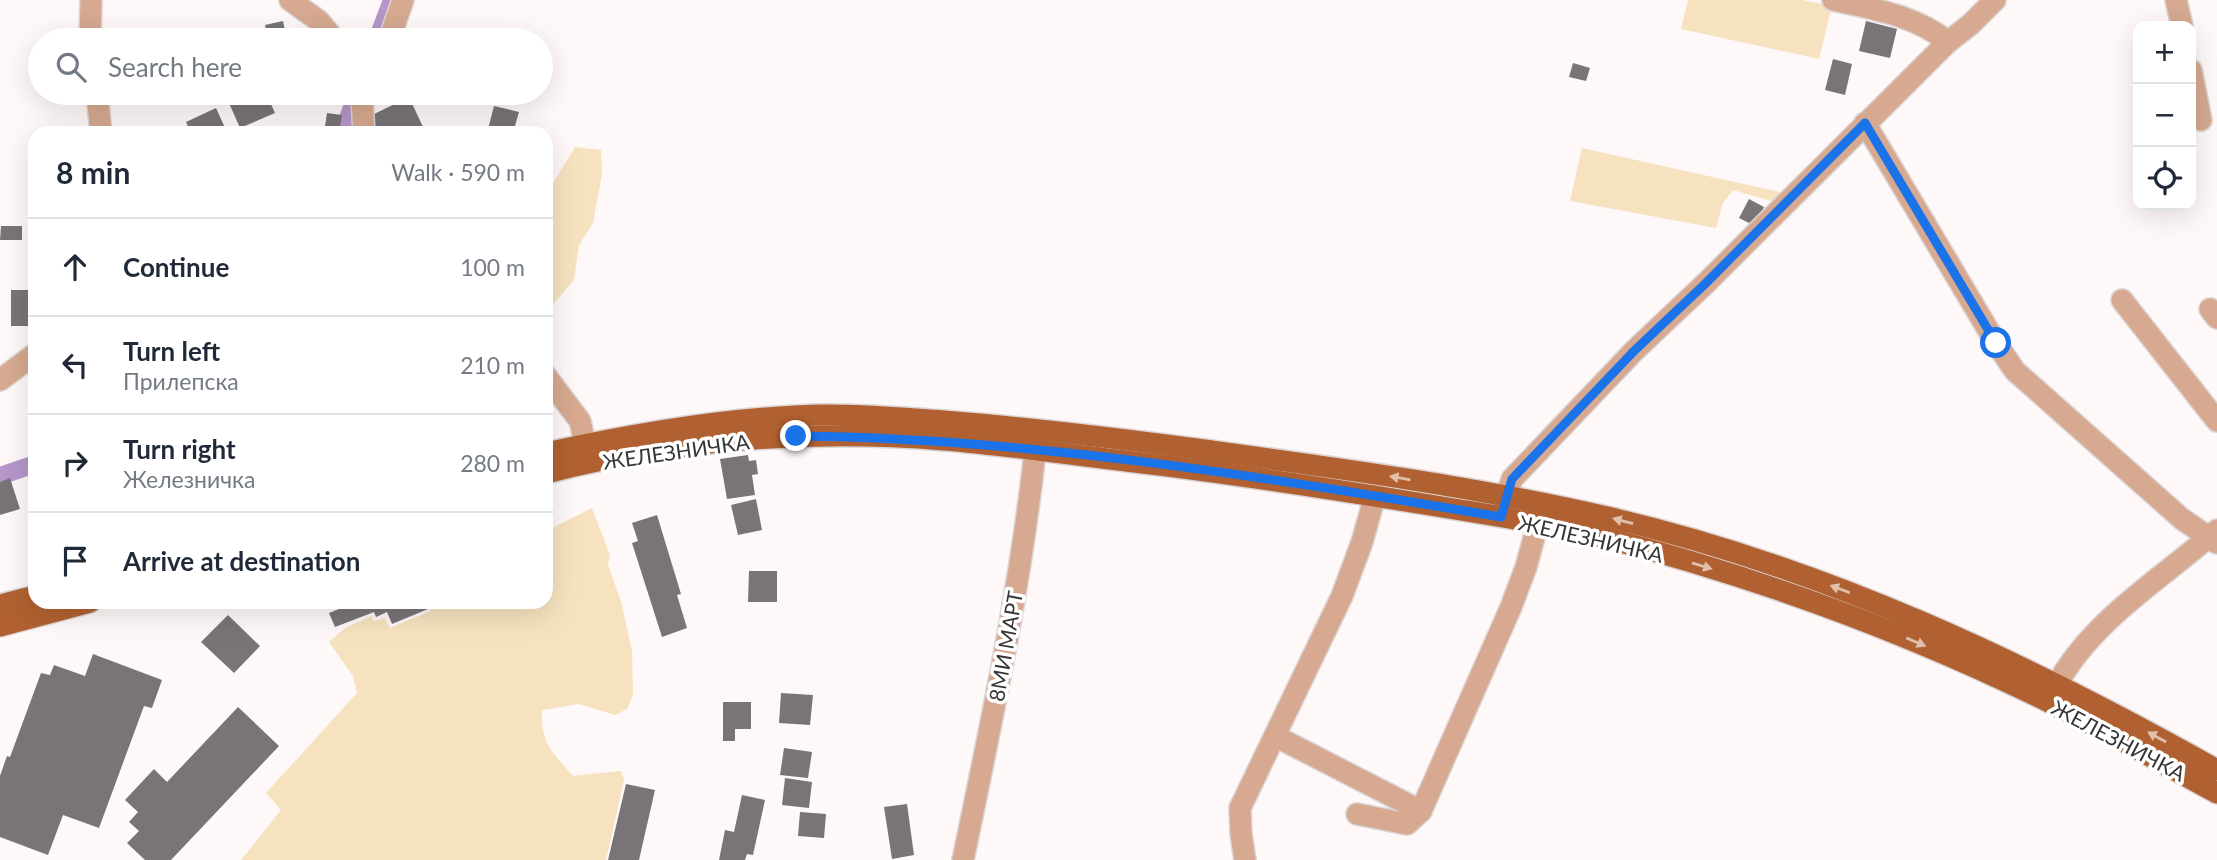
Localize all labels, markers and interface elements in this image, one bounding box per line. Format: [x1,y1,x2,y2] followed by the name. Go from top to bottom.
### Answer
[2133,21,2196,210] map controls
[2133,21,2196,84] button: +
[28,28,553,105] search box
[52,48,90,86] icon: search
[108,51,242,83] text: Search here
[2133,84,2196,147] button: −
[2133,147,2196,210] button: locate
[56,154,130,190] text: 8 min
[391,158,525,186] text: Walk · 590 m
[56,248,94,286] icon: ahead
[123,251,229,283] text: Continue
[460,253,525,281] text: 100 m
[1980,327,2011,358] route start
[123,335,220,367] text: Turn left
[56,346,94,384] icon: left
[460,351,525,379] text: 210 m
[123,367,239,395] text: Прилепска
[780,420,811,451] route end
[601,428,752,474] street label: ЖЕЛЕЗНИЧКА
[123,433,236,465] text: Turn right
[56,444,94,482] icon: right
[460,449,525,477] text: 280 m
[123,465,255,493] text: Железничка
[1389,472,1411,483] one-way arrow
[1516,509,1667,567] street label: ЖЕЛЕЗНИЧКА
[1612,515,1634,526] one-way arrow
[56,542,94,580] icon: arrive
[123,545,360,577] text: Arrive at destination
[1692,562,1713,572] one-way arrow
[1830,584,1851,595] one-way arrow
[983,588,1027,703] street label: 8МИ МАРТ
[1906,637,1927,648] one-way arrow
[2048,694,2191,786] street label: ЖЕЛЕЗНИЧКА
[2147,731,2167,743] one-way arrow

